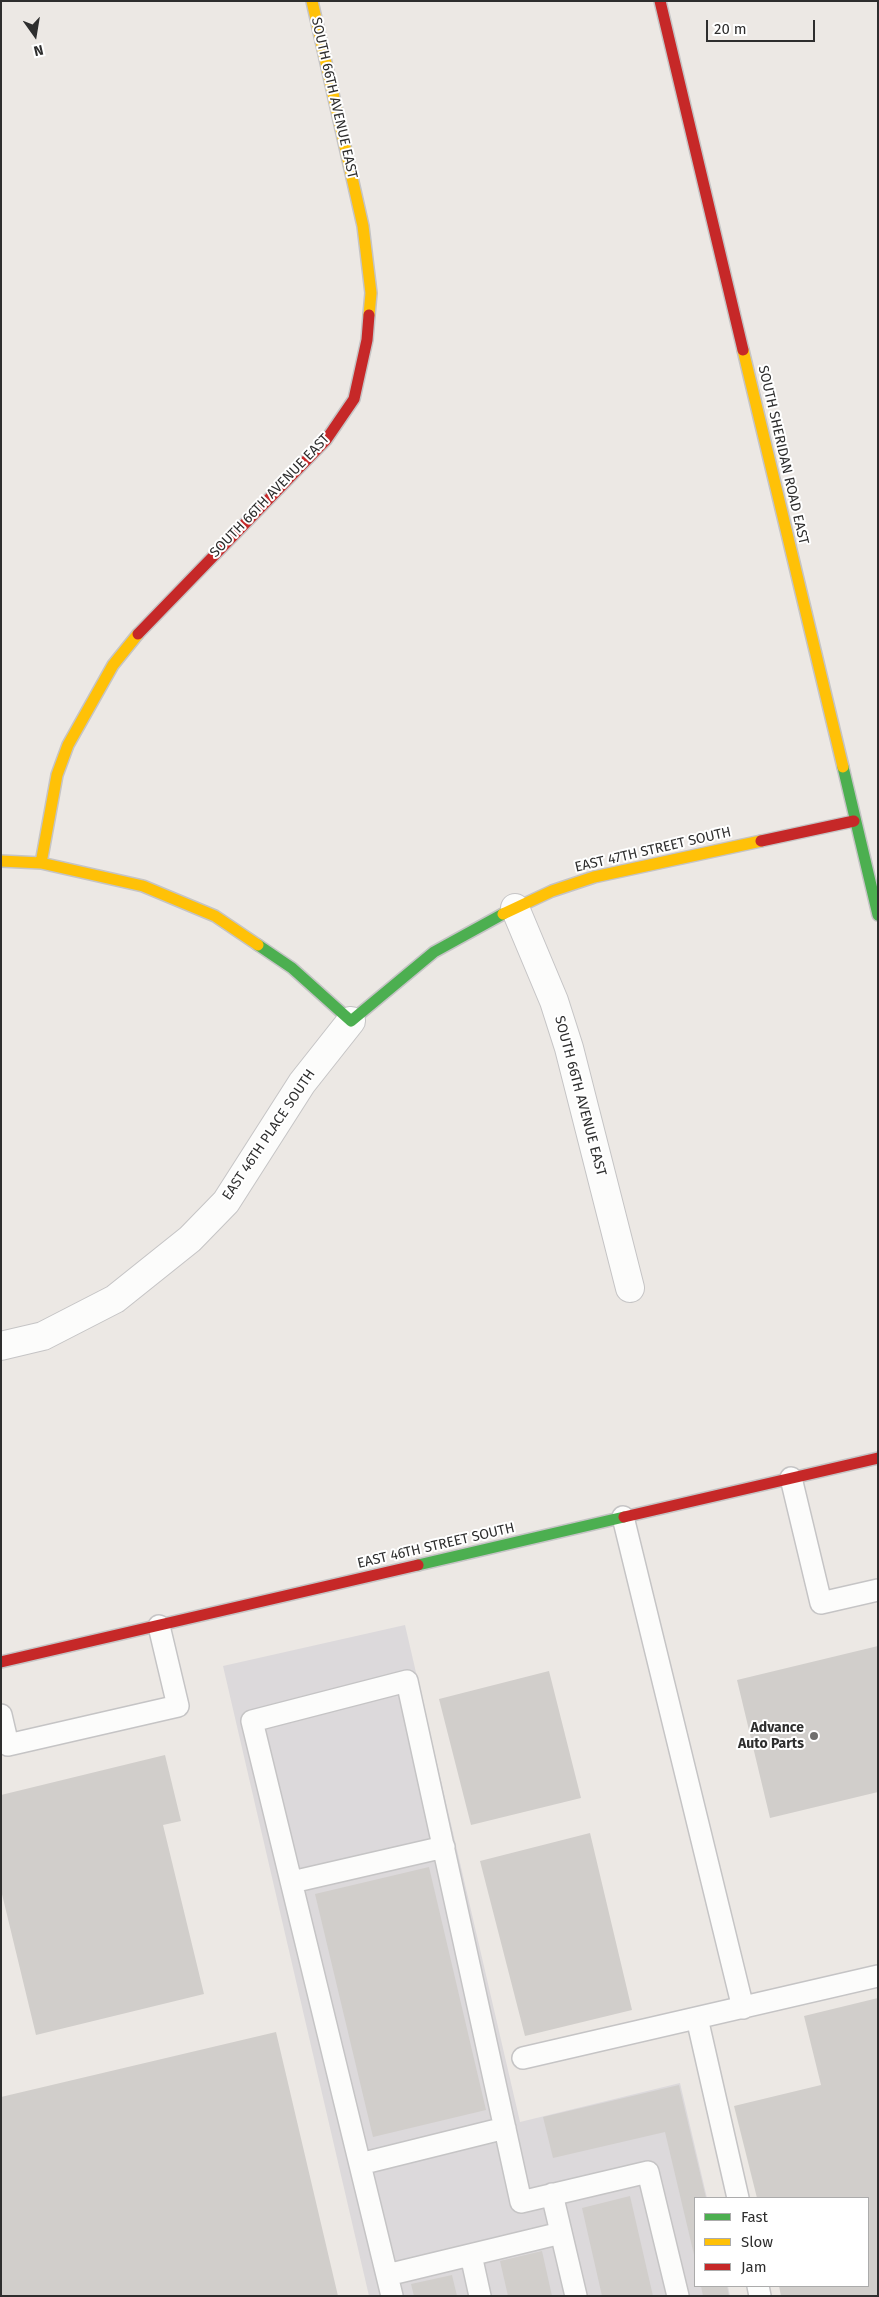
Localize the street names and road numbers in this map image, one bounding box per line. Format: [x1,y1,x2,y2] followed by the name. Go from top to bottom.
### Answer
[307,16,361,180] street label: SOUTH 66TH AVENUE EAST
[754,364,812,546] street label: SOUTH SHERIDAN ROAD EAST
[207,431,333,561] street label: SOUTH 66TH AVENUE EAST
[573,824,733,876] street label: EAST 47TH STREET SOUTH
[551,1014,609,1178] street label: SOUTH 66TH AVENUE EAST
[219,1067,319,1203] street label: EAST 46TH PLACE SOUTH
[356,1520,516,1572] street label: EAST 46TH STREET SOUTH

